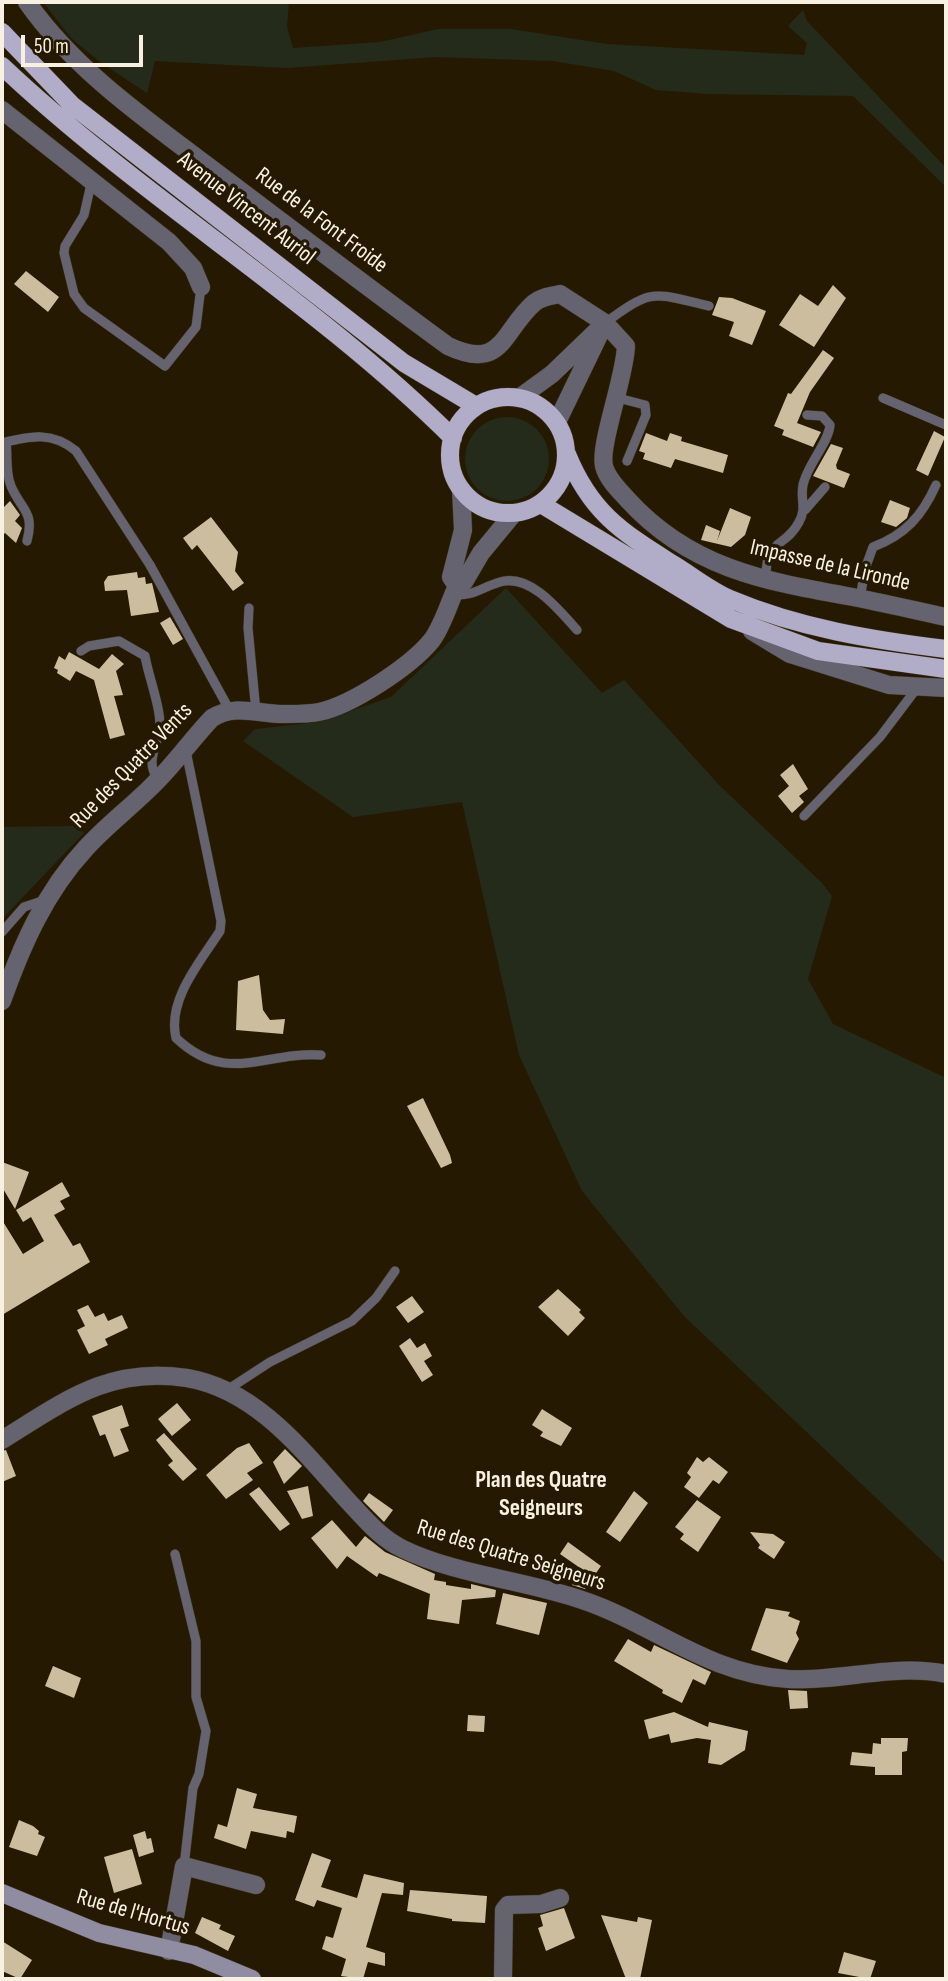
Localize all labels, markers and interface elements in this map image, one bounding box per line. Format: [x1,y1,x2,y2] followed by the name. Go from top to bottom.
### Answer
[24,21,147,65] scale bar
[34,34,69,59] text: 50 m
[171,147,321,271] street label: Avenue Vincent Auriol
[249,162,393,280] street label: Rue de la Font Froide
[747,534,913,598] street label: Impasse de la Lironde
[65,697,199,835] street label: Rue des Quatre Vents
[475,1467,607,1523] district label: Plan des Quatre Seigneurs
[413,1514,609,1598] street label: Rue des Quatre Seigneurs
[73,1884,193,1942] street label: Rue de l'Hortus

